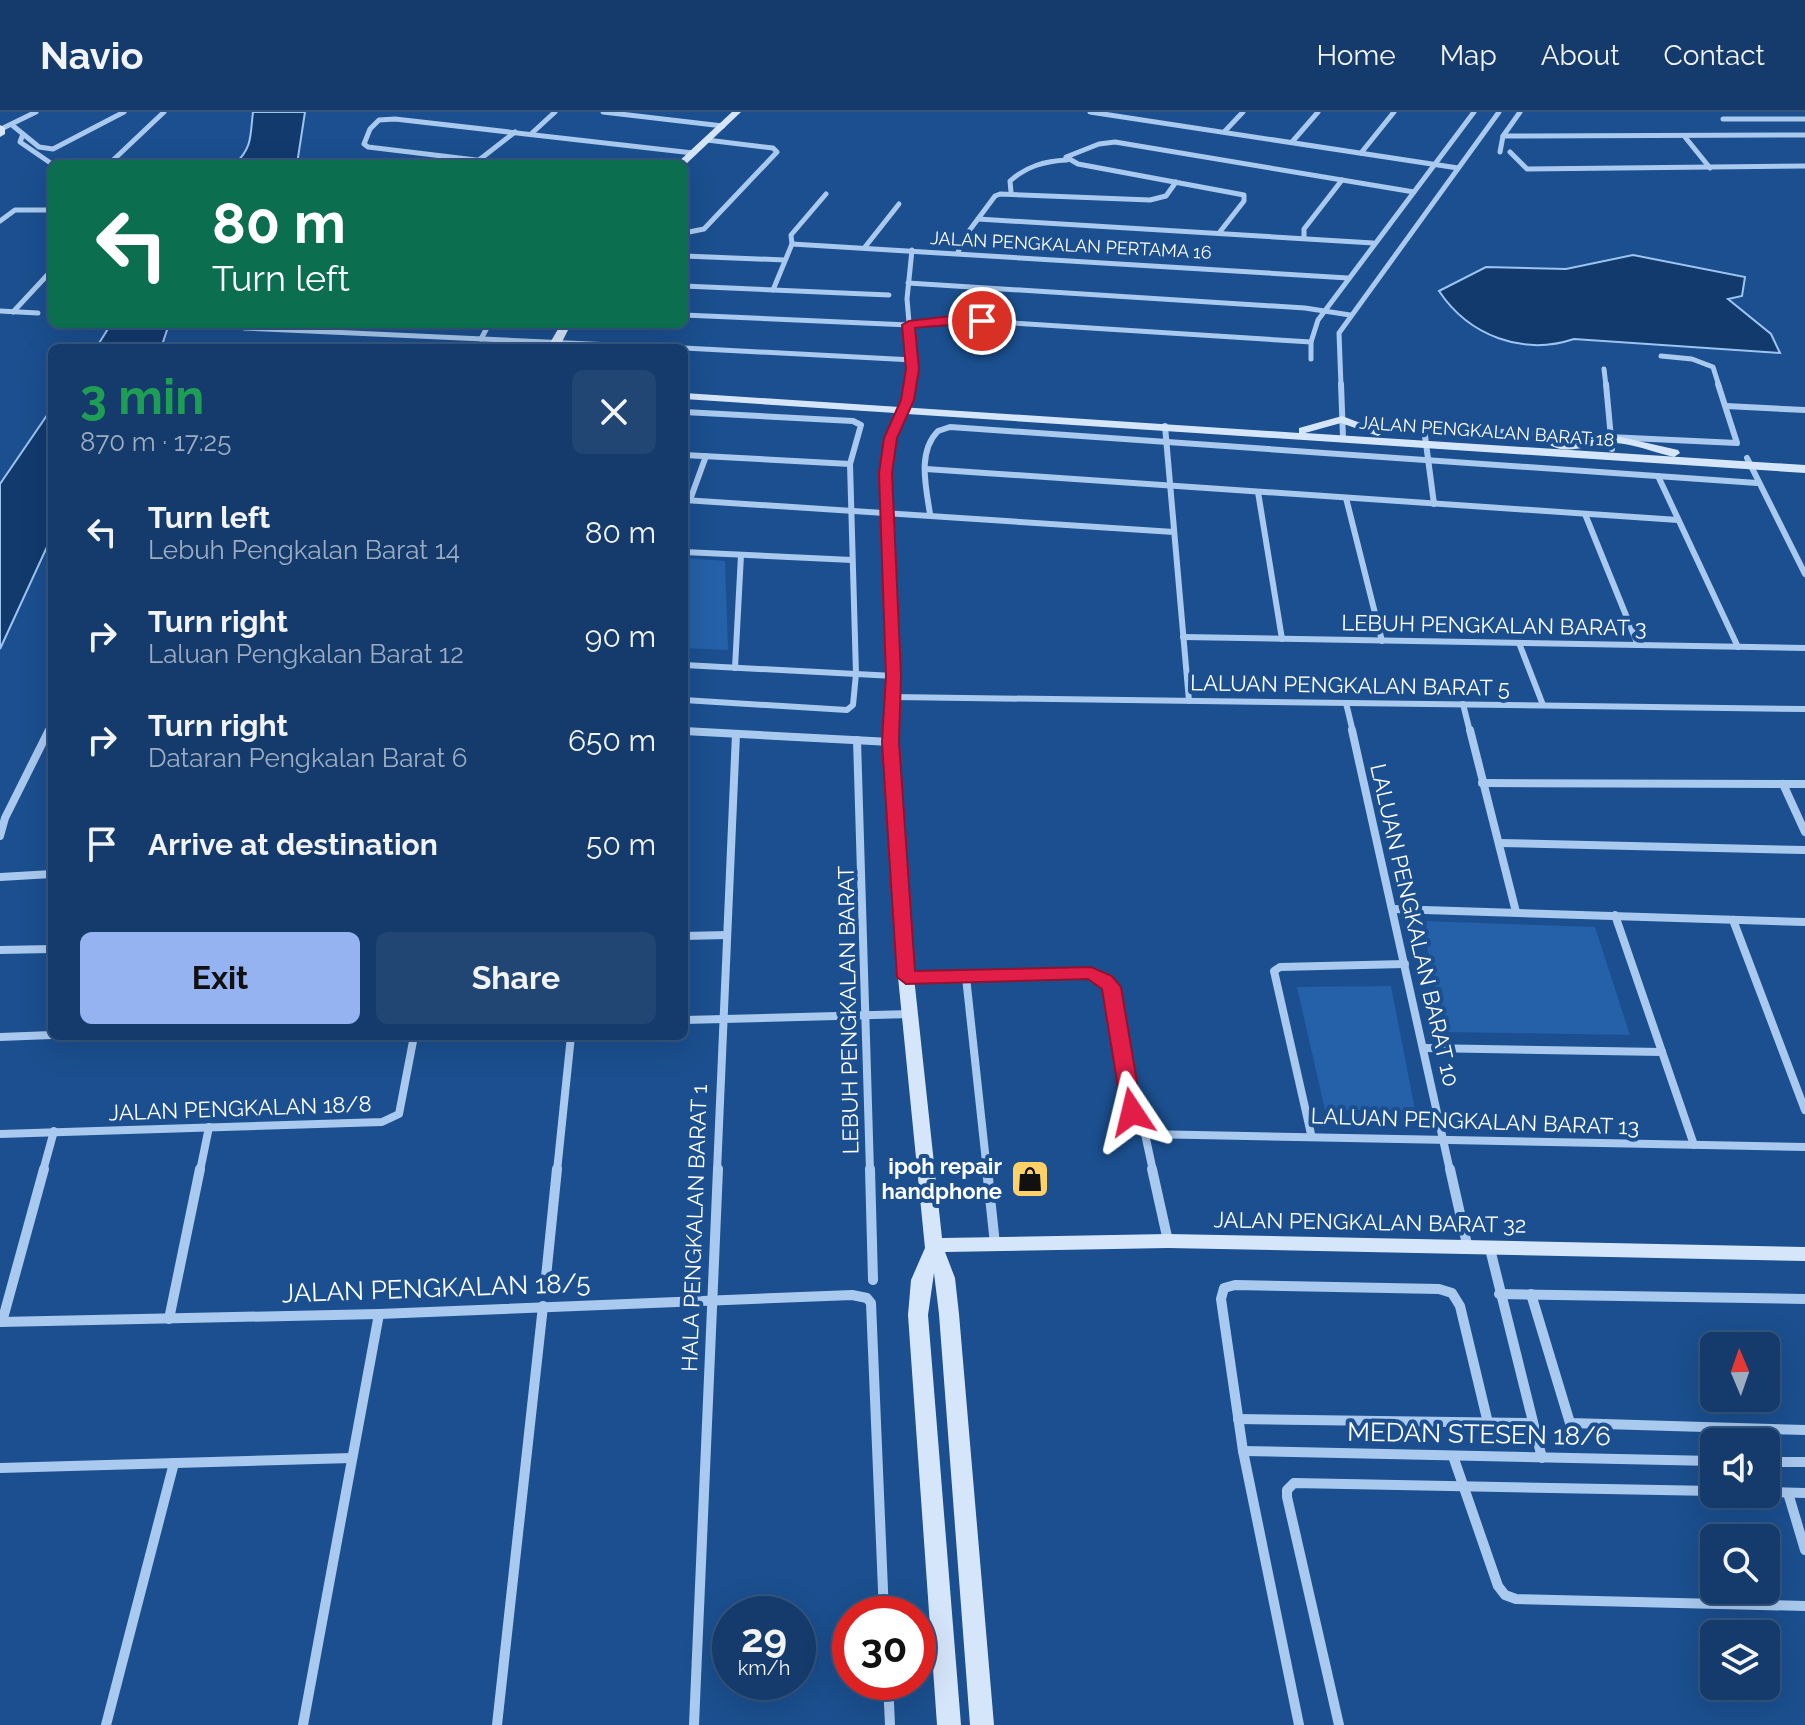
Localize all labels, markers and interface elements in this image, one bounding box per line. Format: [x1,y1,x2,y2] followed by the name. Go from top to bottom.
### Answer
[40,33,143,78] text: Navio
[1316,39,1396,72] text: Home
[1440,39,1497,72] text: Map
[1541,39,1620,72] text: About
[1664,39,1765,72] text: Contact
[212,190,346,256] text: 80 m
[80,192,184,296] icon: left
[930,227,1212,263] street label: JALAN PENGKALAN PERTAMA 16
[212,257,350,299] text: Turn left
[948,287,1016,355] pin
[960,299,1004,343] icon: arrive
[80,369,204,425] text: 3 min
[572,370,656,454] button: close
[1359,412,1615,450] street label: JALAN PENGKALAN BARAT 18
[80,427,231,457] text: 870 m · 17:25
[148,500,270,535] text: Turn left
[80,510,124,554] icon: left
[585,515,656,550] text: 80 m
[148,535,460,565] text: Lebuh Pengkalan Barat 14
[148,604,288,639] text: Turn right
[1341,609,1647,641] street label: LEBUH PENGKALAN BARAT 3
[80,614,124,658] icon: right
[585,619,656,654] text: 90 m
[148,639,464,669] text: Laluan Pengkalan Barat 12
[1190,669,1510,701] street label: LALUAN PENGKALAN BARAT 5
[148,708,288,743] text: Turn right
[80,718,124,762] icon: right
[568,723,656,758] text: 650 m
[148,743,467,773] text: Dataran Pengkalan Barat 6
[1365,761,1465,1089] street label: LALUAN PENGKALAN BARAT 10
[80,822,124,866] icon: arrive
[148,827,438,862] text: Arrive at destination
[586,827,656,862] text: 50 m
[832,865,864,1155] street label: LEBUH PENGKALAN BARAT
[80,932,360,1024] button: Exit
[376,932,656,1024] button: Share
[1090,1070,1174,1154] position arrow
[676,1084,712,1372] street label: HALA PENGKALAN BARAT 1
[108,1090,372,1126] street label: JALAN PENGKALAN 18/8
[1310,1102,1640,1140] street label: LALUAN PENGKALAN BARAT 13
[882,1153,1002,1204] place label: ipoh repair handphone
[1009,1158,1051,1200] shop icon: ipoh repair handphone
[1213,1206,1527,1238] street label: JALAN PENGKALAN BARAT 32
[281,1268,591,1308] street label: JALAN PENGKALAN 18/5
[1700,1332,1780,1412] north arrow
[1700,1332,1780,1700] map controls
[1347,1417,1611,1451] street label: MEDAN STESEN 18/6
[1700,1428,1780,1508] button: sound
[1700,1524,1780,1604] button: search
[832,1596,936,1700] speed limit sign: 30
[741,1614,787,1661] text: 29
[1700,1620,1780,1700] button: layers
[738,1656,790,1680] text: km/h

